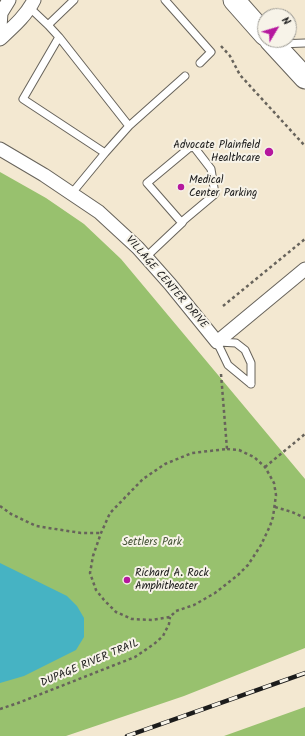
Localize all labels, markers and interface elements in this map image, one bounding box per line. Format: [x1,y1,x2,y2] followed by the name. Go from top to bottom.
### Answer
[257,8,297,48] north arrow
[276,13,295,30] text: N
[173,139,260,165] place label: Advocate Plainfield Healthcare
[263,146,275,158] marker: Advocate Plainfield Healthcare
[189,174,257,200] place label: Medical Center Parking
[176,182,186,192] marker: Medical Center Parking
[122,234,210,332] street label: VILLAGE CENTER DRIVE
[122,536,182,550] park label: Settlers Park
[135,567,209,593] place label: Richard A. Rock Amphitheater
[122,575,132,585] marker: Richard A. Rock Amphitheater
[39,637,141,691] street label: DUPAGE RIVER TRAIL

